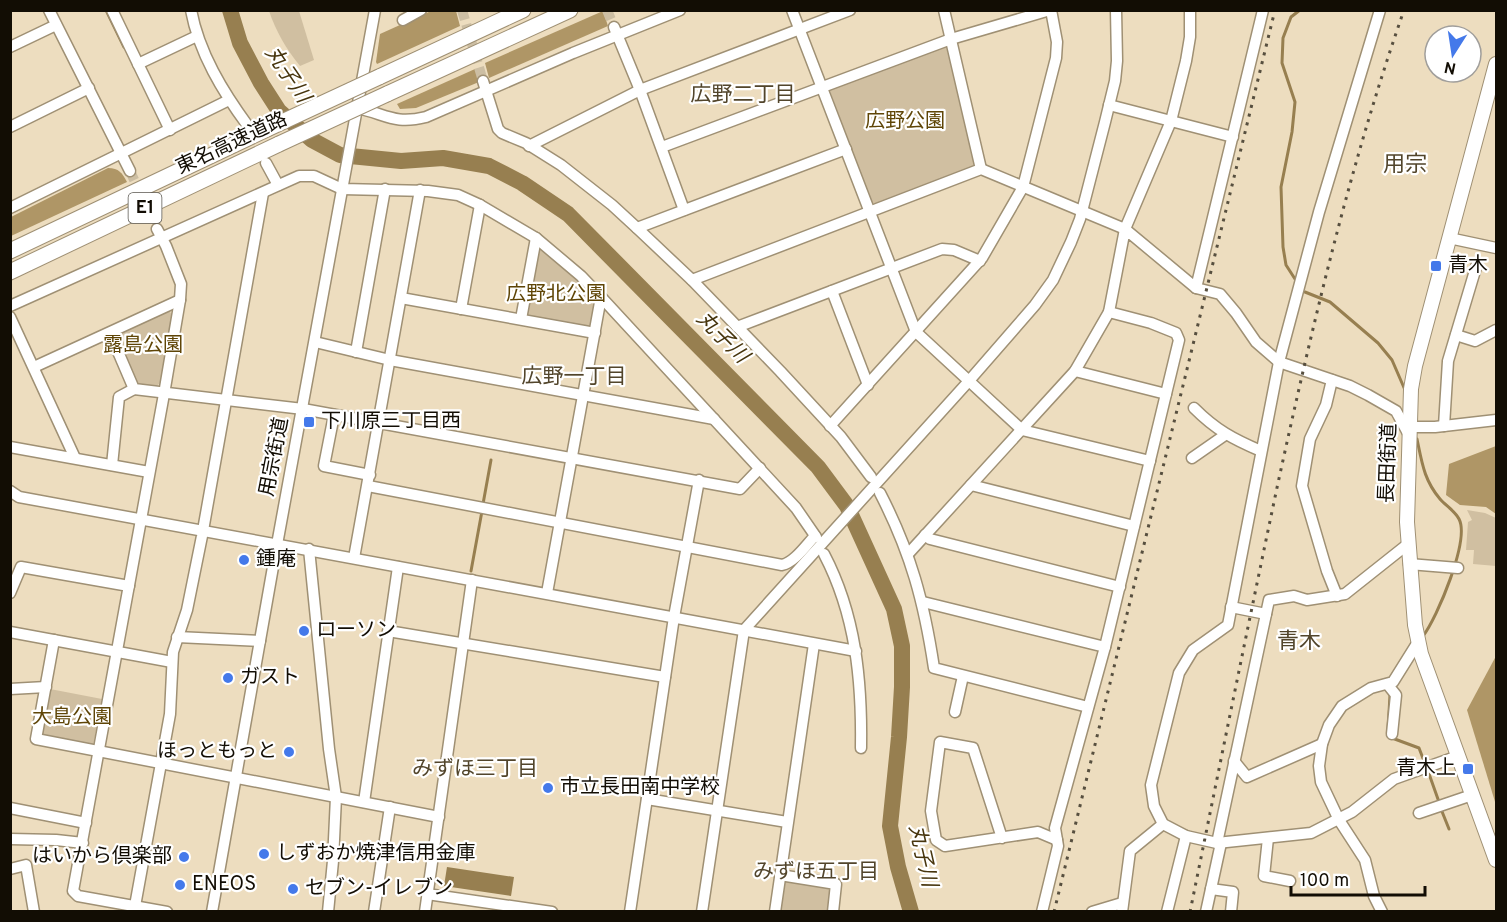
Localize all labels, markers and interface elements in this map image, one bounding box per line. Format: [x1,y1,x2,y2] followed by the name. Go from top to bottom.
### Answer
[1423,24,1483,84] north arrow
[258,41,317,110] water label: 丸子川
[1443,56,1458,78] text: N
[691,82,796,109] district label: 広野二丁目
[172,107,292,181] street label: 東名高速道路
[865,109,945,135] park label: 広野公園
[1383,152,1427,179] district label: 用宗
[128,193,162,223] road number: E1
[1448,253,1488,279] place label: 青木
[1429,259,1443,273] marker: 青木
[506,282,606,308] park label: 広野北公園
[690,306,755,371] water label: 丸子川
[103,333,183,359] park label: 露島公園
[522,364,627,391] district label: 広野一丁目
[321,409,461,435] place label: 下川原三丁目西
[255,415,295,499] street label: 用宗街道
[302,415,316,429] marker: 下川原三丁目西
[1375,423,1403,503] street label: 長田街道
[256,547,296,573] place label: 鍾庵
[237,553,251,567] marker: 鍾庵
[316,618,396,644] place label: ローソン
[297,624,311,638] marker: ローソン
[1277,629,1321,656] district label: 青木
[240,665,300,691] place label: ガスト
[221,671,235,685] marker: ガスト
[32,705,112,731] park label: 大島公園
[157,739,277,765] place label: ほっともっと
[282,745,296,759] marker: ほっともっと
[412,756,538,783] district label: みずほ三丁目
[1396,756,1456,782] place label: 青木上
[1461,762,1475,776] marker: 青木上
[560,775,720,801] place label: 市立長田南中学校
[541,781,555,795] marker: 市立長田南中学校
[902,822,943,892] water label: 丸子川
[276,841,476,867] place label: しずおか焼津信用金庫
[32,844,172,870] place label: はいから倶楽部
[257,847,271,861] marker: しずおか焼津信用金庫
[177,850,191,864] marker: はいから倶楽部
[753,859,879,886] district label: みずほ五丁目
[1291,859,1424,897] scale bar
[1300,870,1349,893] text: 100 m
[192,872,256,898] place label: ENEOS
[305,876,453,902] place label: セブン-イレブン
[173,878,187,892] marker: ENEOS
[286,882,300,896] marker: セブン-イレブン

